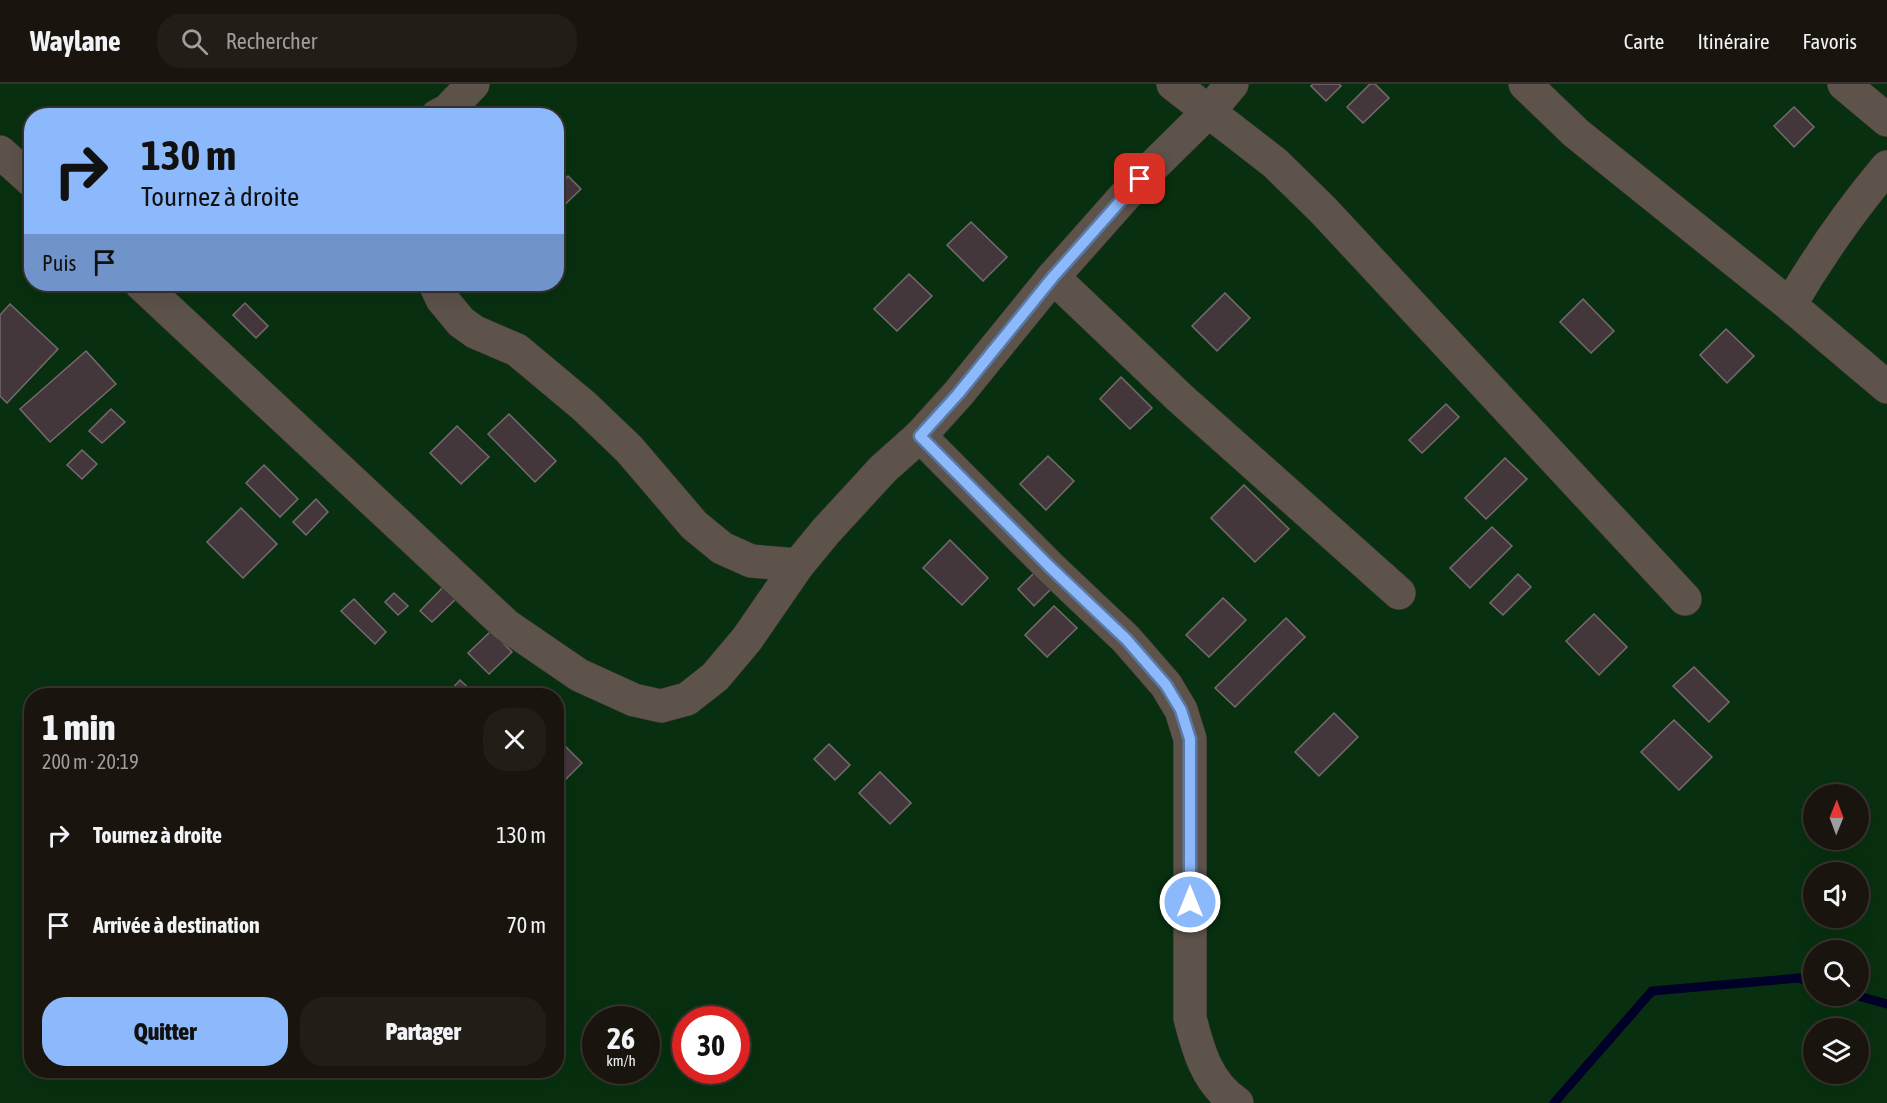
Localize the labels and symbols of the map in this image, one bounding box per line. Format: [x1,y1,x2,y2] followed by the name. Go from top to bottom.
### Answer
[1114,153,1165,204] pin
[1803,784,1869,850] north arrow
[1158,870,1222,934] position arrow
[672,1006,750,1084] speed limit sign: 30

